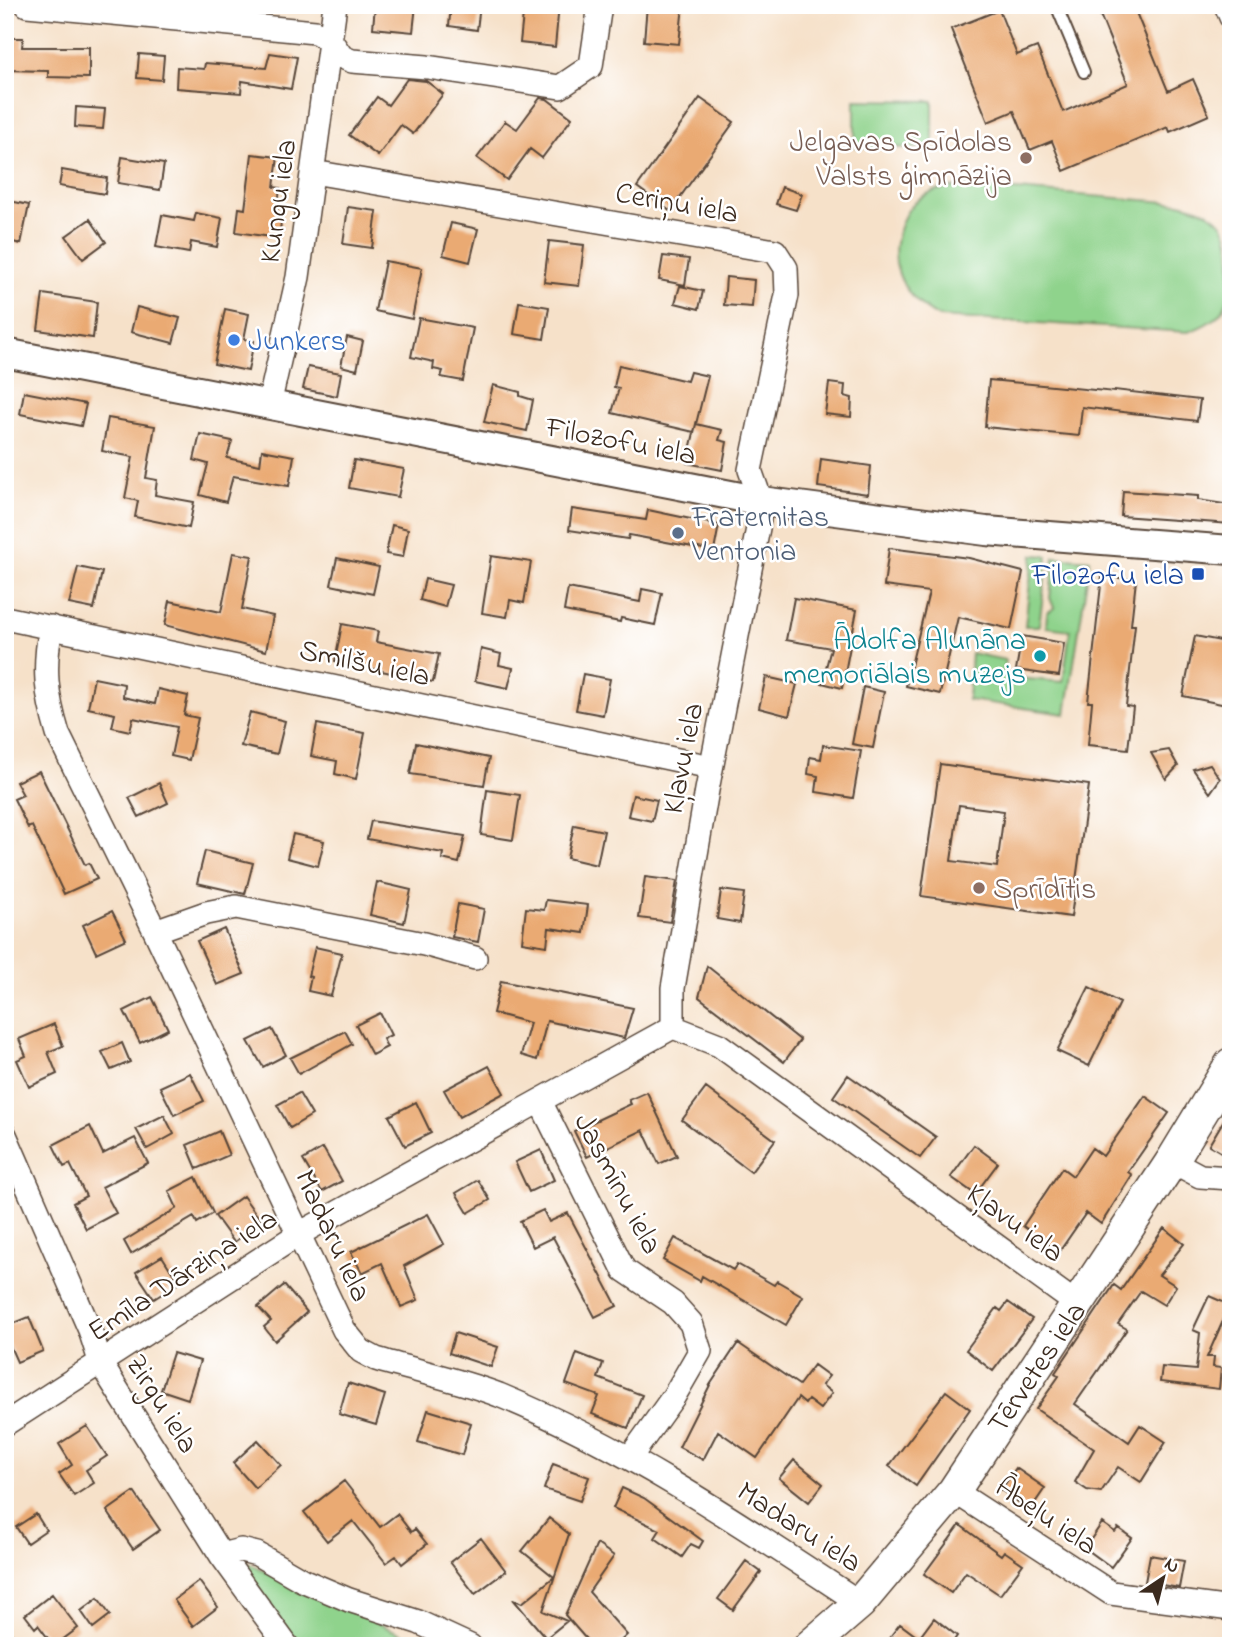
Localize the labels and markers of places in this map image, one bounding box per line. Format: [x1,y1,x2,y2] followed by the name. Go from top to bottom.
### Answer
[790,122,1012,200] place label: Jelgavas Spīdolas Valsts ģimnāzija
[1018,150,1034,166] marker: Jelgavas Spīdolas Valsts ģimnāzija
[248,321,346,365] place label: Junkers
[226,332,242,348] marker: Junkers
[691,497,829,575] place label: Fraternitas Ventonia
[670,525,686,541] marker: Fraternitas Ventonia
[1031,555,1184,599] place label: Filozofu iela
[1190,566,1206,582] marker: Filozofu iela
[783,620,1026,698] place label: Ādolfa Alunāna memoriālais muzejs
[1032,648,1048,664] marker: Ādolfa Alunāna memoriālais muzejs
[993,869,1096,913] place label: Sprīdītis
[971,880,987,896] marker: Sprīdītis

